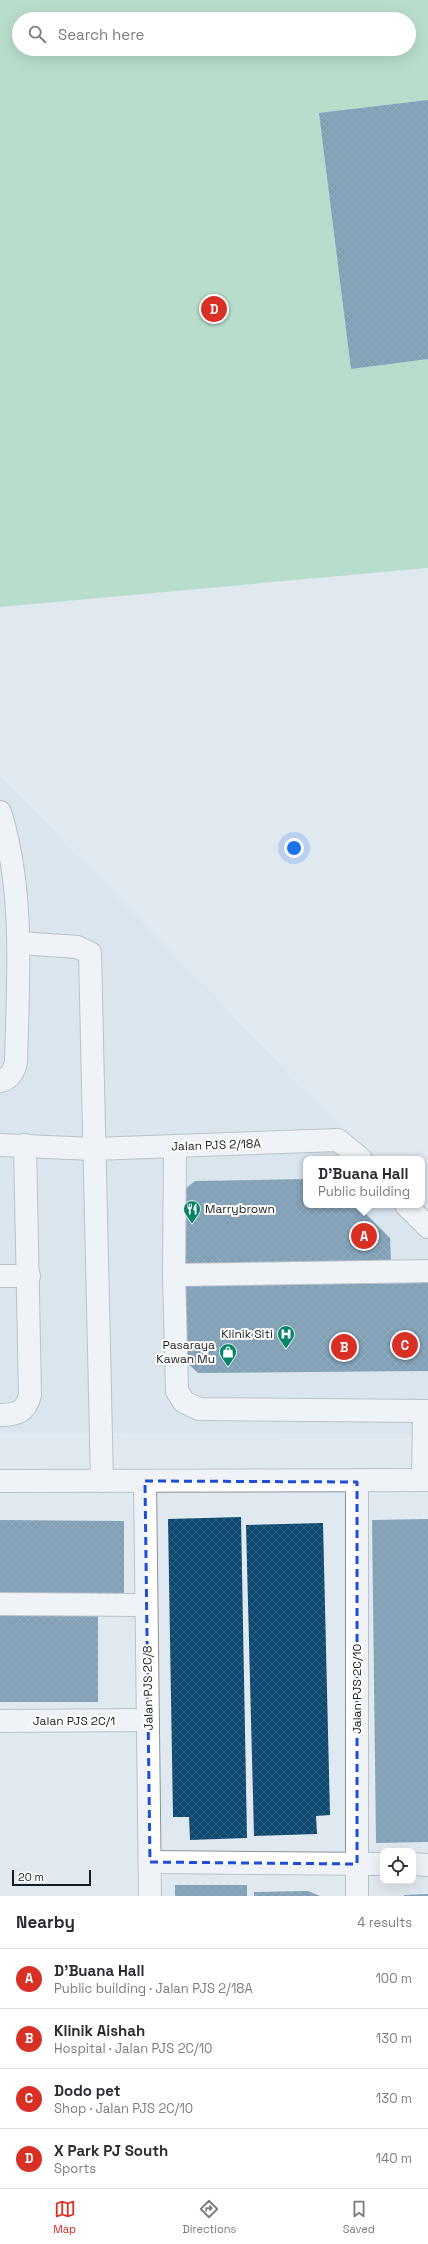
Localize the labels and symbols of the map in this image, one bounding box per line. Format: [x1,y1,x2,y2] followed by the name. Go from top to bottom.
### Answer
[201,294,227,324] pin: D
[284,838,304,858] your location
[171,1135,262,1155] street label: Jalan PJS 2/18A
[182,1199,202,1224] restaurant icon: Marrybrown
[205,1201,275,1217] place label: Marrybrown
[351,1221,377,1251] pin: A
[276,1324,296,1349] hospital icon: Klinik Siti
[221,1326,273,1342] place label: Klinik Siti
[392,1330,418,1360] pin: C
[331,1332,357,1362] pin: B
[156,1337,215,1367] place label: Pasaraya Kawan Mu
[218,1342,238,1367] shop icon: Pasaraya Kawan Mu
[349,1644,365,1734] street label: Jalan PJS 2C/10
[139,1645,157,1731] street label: Jalan PJS 2C/8
[33,1713,115,1729] street label: Jalan PJS 2C/1
[12,1868,91,1887] scale bar

